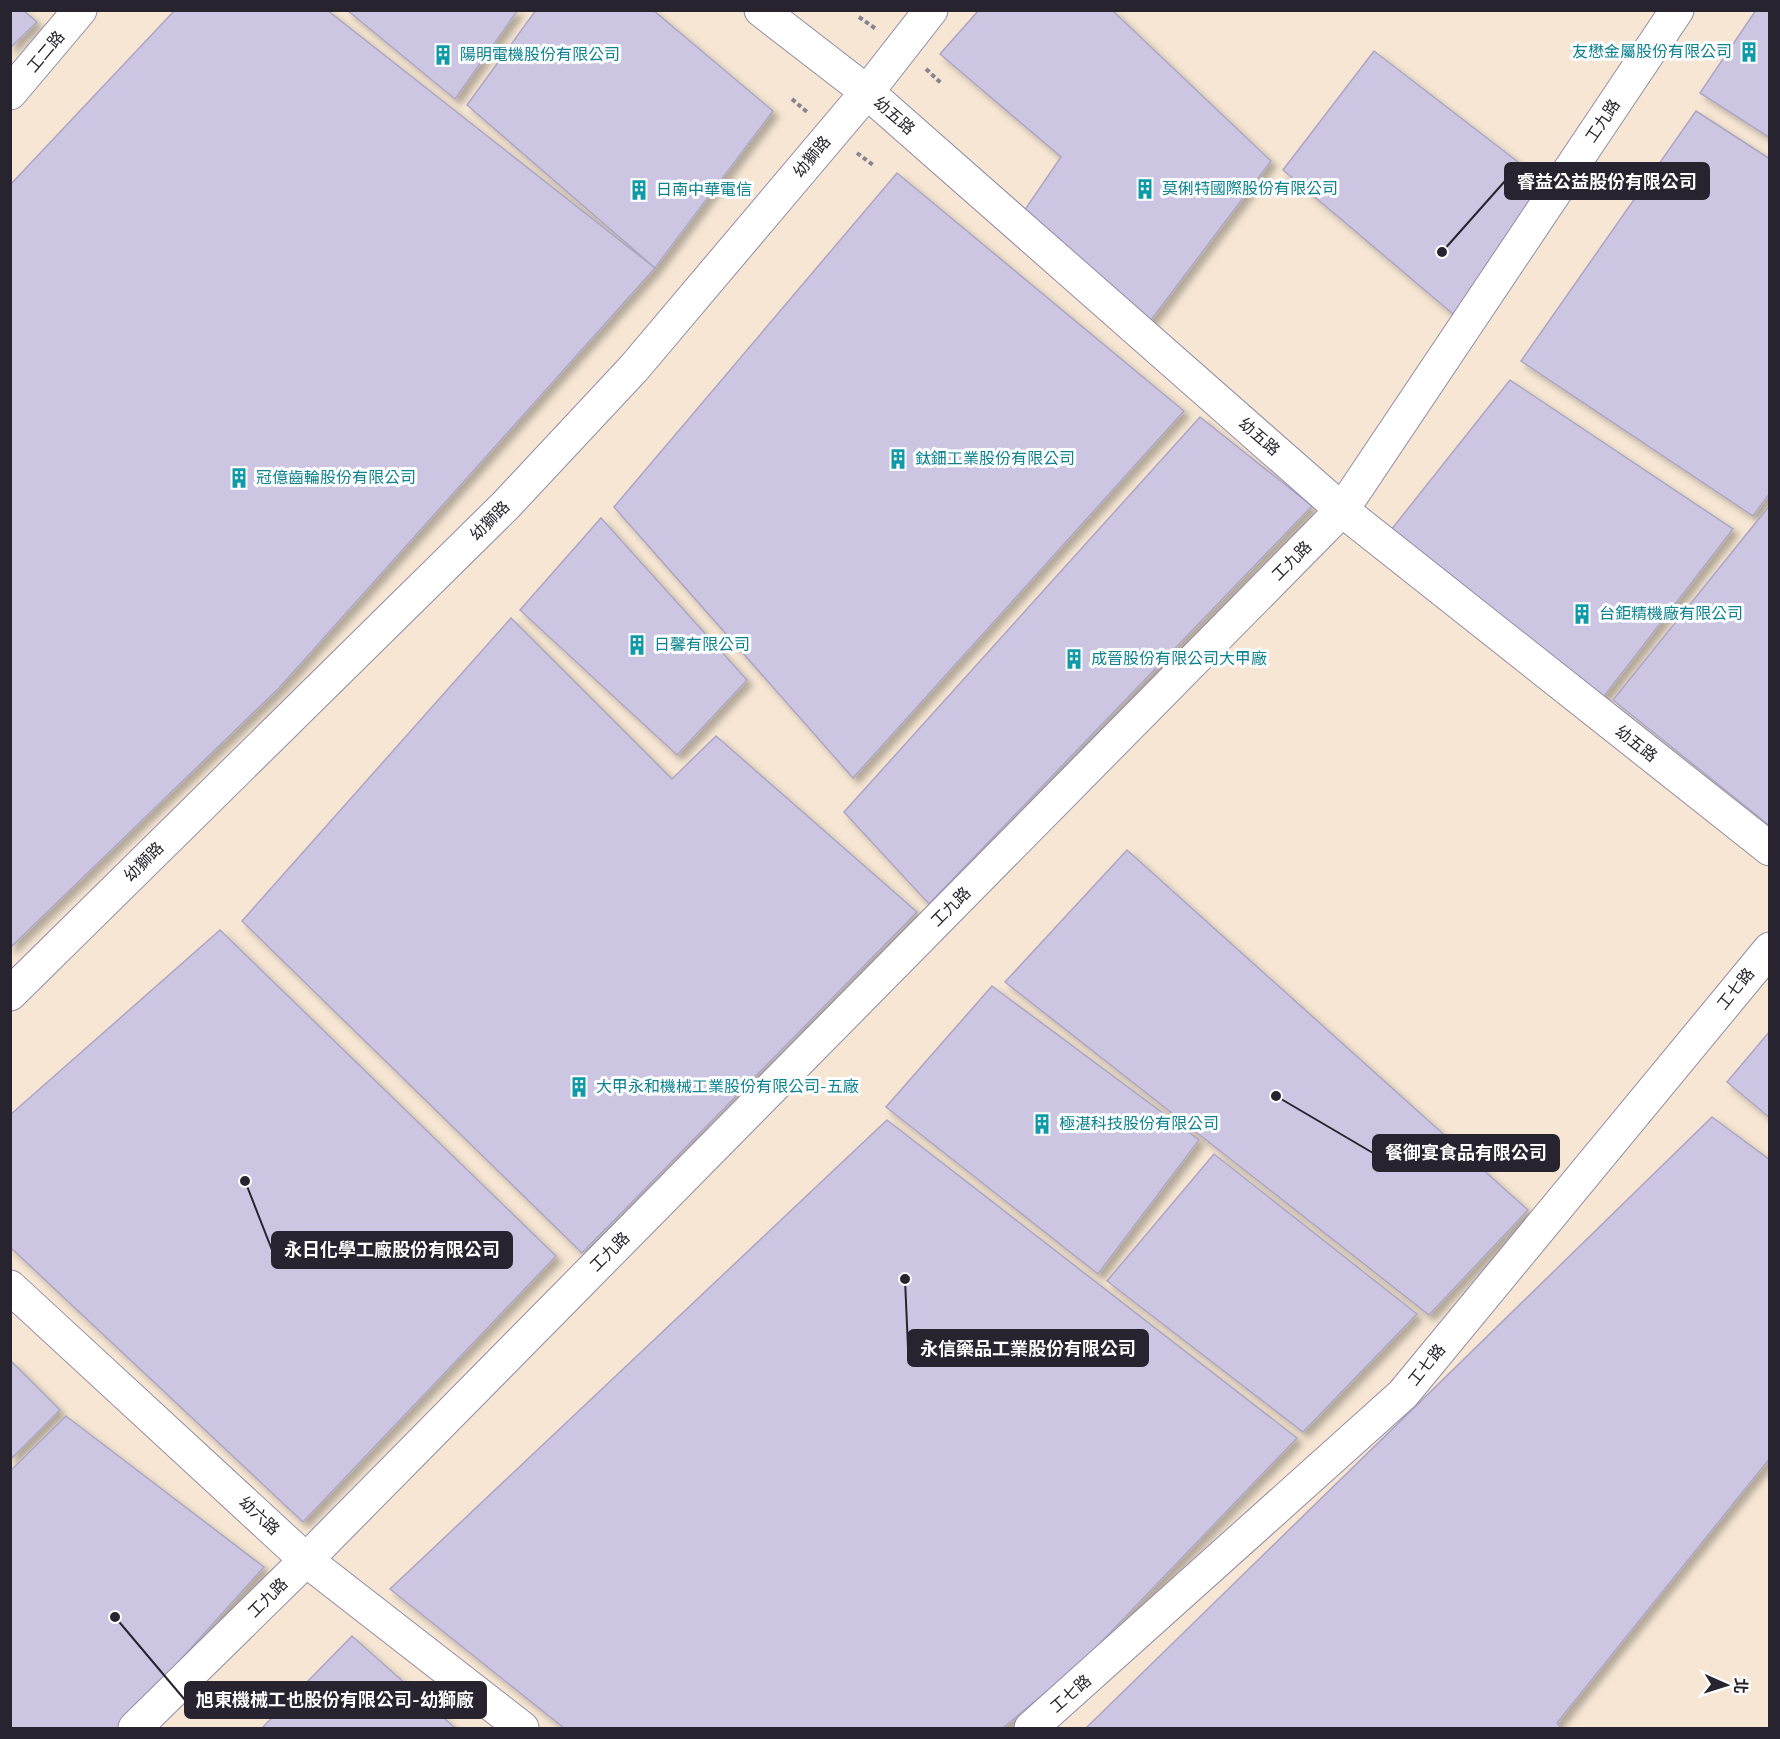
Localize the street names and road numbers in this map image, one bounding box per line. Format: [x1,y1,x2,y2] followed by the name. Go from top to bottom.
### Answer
[22,27,70,77] street label: 工二路
[869,92,919,140] street label: 幼五路
[1580,95,1626,147] street label: 工九路
[788,132,836,182] street label: 幼獅路
[1234,413,1284,461] street label: 幼五路
[465,496,515,546] street label: 幼獅路
[1267,536,1317,586] street label: 工九路
[1610,721,1662,767] street label: 幼五路
[119,837,169,887] street label: 幼獅路
[926,882,976,932] street label: 工九路
[1712,963,1760,1015] street label: 工七路
[585,1227,635,1277] street label: 工九路
[1403,1339,1451,1391] street label: 工七路
[234,1492,284,1540] street label: 幼六路
[243,1573,293,1623] street label: 工九路
[1046,1670,1096,1718] street label: 工七路

